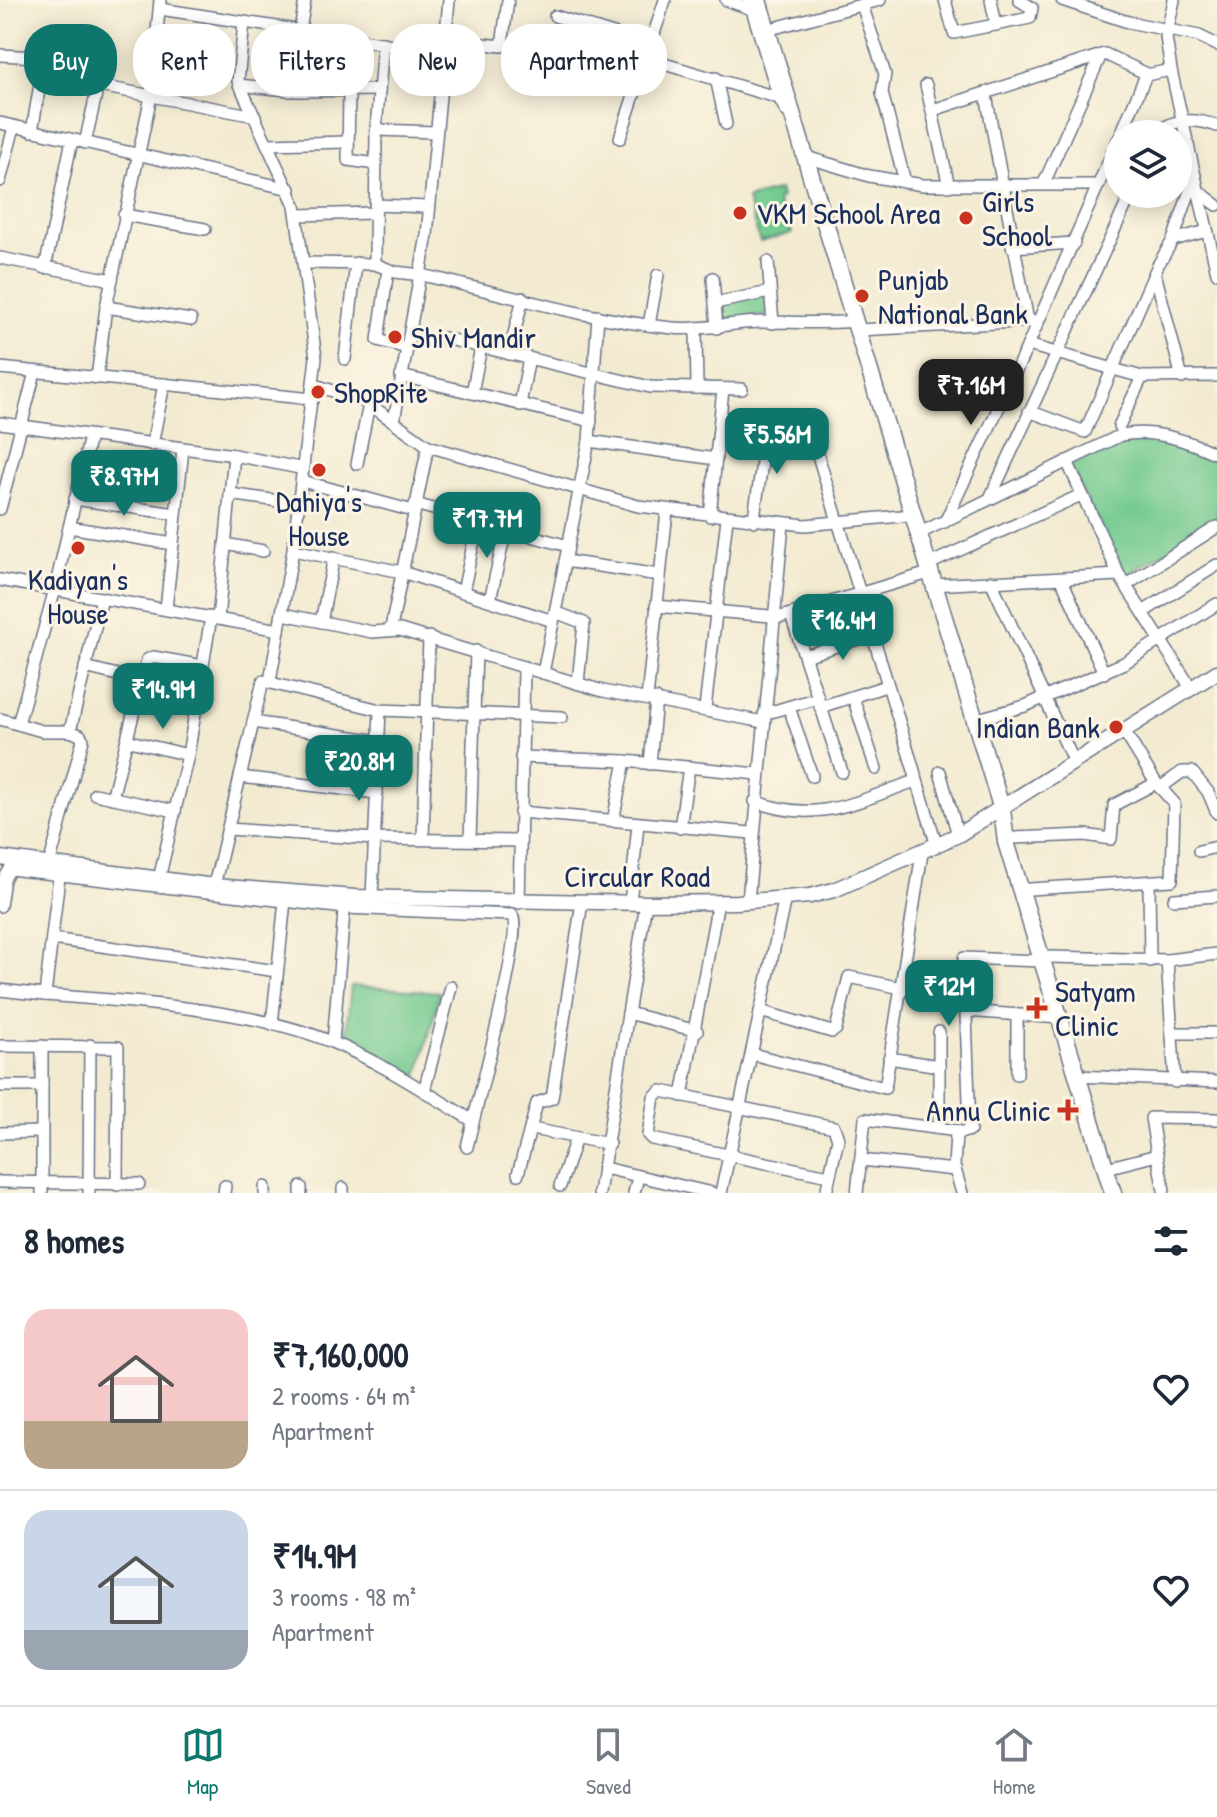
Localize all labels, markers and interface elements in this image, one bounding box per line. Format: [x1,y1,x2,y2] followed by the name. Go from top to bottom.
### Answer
[24,24,117,96] chip: Buy
[133,24,235,96] chip: Rent
[251,24,374,96] chip: Filters
[390,24,485,96] chip: New
[501,24,667,96] chip: Apartment
[1104,120,1192,208] map controls
[1104,120,1192,208] button: layers
[982,181,1052,255] place label: Girls School
[756,193,940,233] place label: VKM School Area
[731,204,749,222] marker: VKM School Area
[957,209,975,227] marker: Girls School
[878,259,1028,333] place label: Punjab National Bank
[853,287,871,305] marker: Punjab National Bank
[411,317,537,357] place label: Shiv Mandir
[386,328,404,346] marker: Shiv Mandir
[906,359,1036,427] pin: ₹7.16M
[937,367,1005,402] text: ₹7.16M
[334,372,428,412] place label: ShopRite
[309,383,327,401] marker: ShopRite
[712,408,842,476] pin: ₹5.56M
[743,416,811,451] text: ₹5.56M
[59,450,189,518] pin: ₹8.97M
[89,458,159,493] text: ₹8.97M
[310,461,328,479] marker: Dahiya's House
[276,481,362,555] place label: Dahiya's House
[422,492,552,560] pin: ₹17.7M
[451,500,523,535] text: ₹17.7M
[69,539,87,557] marker: Kadiyan's House
[28,559,128,633] place label: Kadiyan's House
[778,594,908,662] pin: ₹16.4M
[810,602,876,637] text: ₹16.4M
[98,663,228,731] pin: ₹14.9M
[131,671,195,706] text: ₹14.9M
[976,707,1100,747] place label: Indian Bank
[1107,718,1125,736] marker: Indian Bank
[294,735,424,803] pin: ₹20.8M
[324,743,394,778] text: ₹20.8M
[564,856,710,896] street label: Circular Road
[902,960,996,1028] pin: ₹12M
[923,968,975,1003] text: ₹12M
[1055,971,1136,1045] place label: Satyam Clinic
[1026,997,1048,1019] marker: Satyam Clinic
[926,1090,1050,1130] place label: Annu Clinic
[1057,1099,1079,1121] marker: Annu Clinic
[24,1218,124,1264] text: 8 homes
[1149,1219,1193,1263] icon: filters
[272,1332,409,1378] text: ₹7,160,000
[88,1341,184,1437] icon: home
[1149,1367,1193,1411] icon: heart
[272,1378,416,1413] text: 2 rooms · 64 m²
[272,1413,374,1448] text: Apartment
[272,1533,357,1579] text: ₹14.9M
[88,1542,184,1638] icon: home
[1149,1568,1193,1612] icon: heart
[272,1579,416,1614] text: 3 rooms · 98 m²
[272,1614,374,1649] text: Apartment
[181,1723,225,1801] tab: Map
[586,1723,631,1801] tab: Saved
[992,1723,1036,1801] tab: Home

